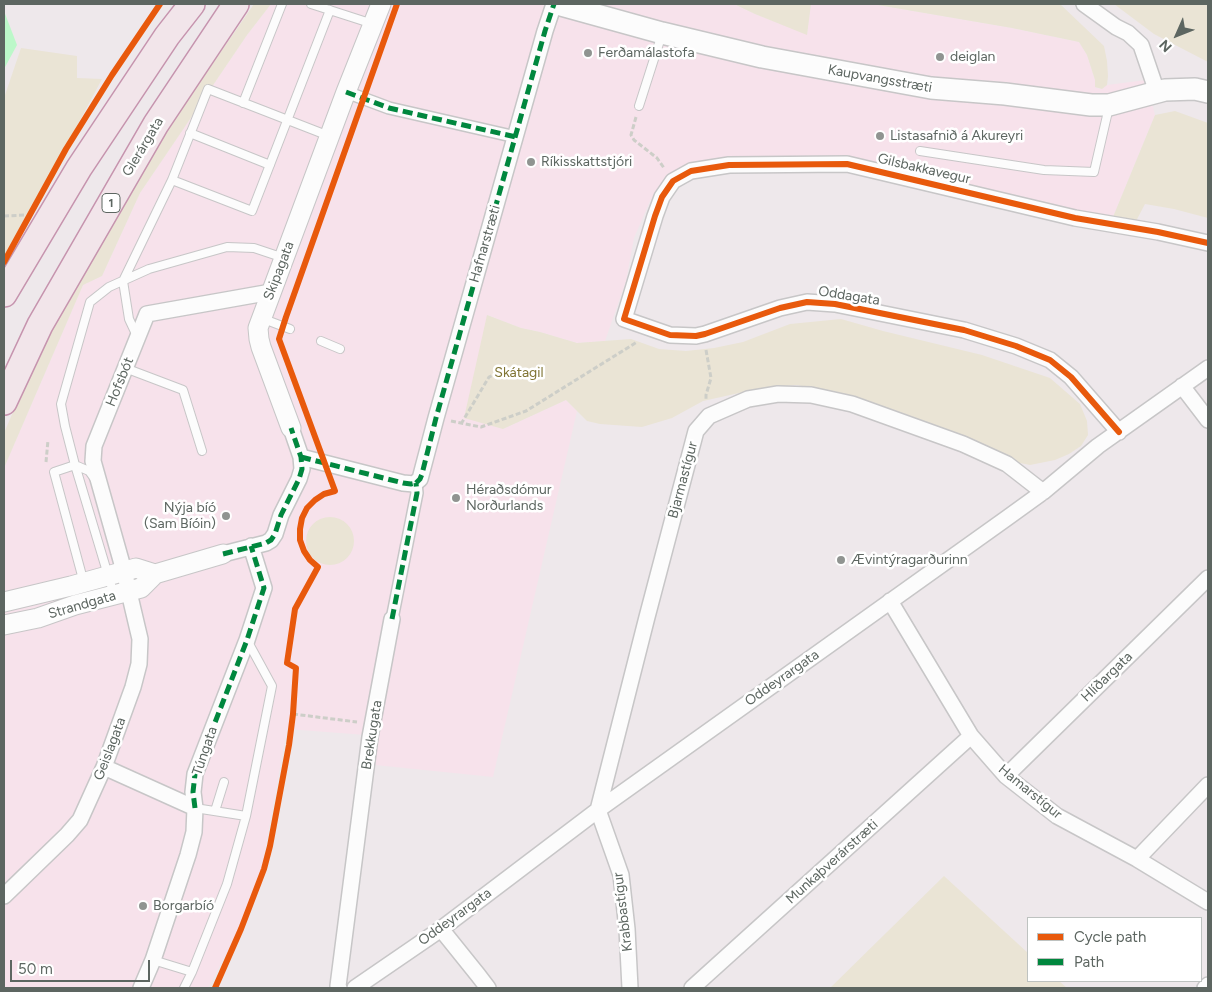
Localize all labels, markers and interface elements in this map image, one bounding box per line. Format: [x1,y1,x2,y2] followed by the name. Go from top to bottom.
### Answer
[1152,10,1202,60] north arrow
[1156,36,1176,56] text: N
[598,45,695,61] place label: Ferðamálastofa
[582,47,594,59] marker: Ferðamálastofa
[950,49,995,65] place label: deiglan
[934,51,946,63] marker: deiglan
[827,62,933,96] street label: Kaupvangsstræti
[119,115,167,179] street label: Glerárgata
[890,128,1023,144] place label: Listasafnið á Akureyri
[874,130,886,142] marker: Listasafnið á Akureyri
[876,150,972,188] street label: Gilsbakkavegur
[541,154,632,170] place label: Ríkisskattstjóri
[525,156,537,168] marker: Ríkisskattstjóri
[102,194,120,212] road number: 1
[466,203,504,285] street label: Hafnarstræti
[260,239,298,303] street label: Skipagata
[817,283,881,309] street label: Oddagata
[102,355,138,409] street label: Hofsbót
[494,365,544,381] park label: Skátagil
[665,440,701,520] street label: Bjarmastígur
[466,482,552,514] place label: Héraðsdómur Norðurlands
[450,492,462,504] marker: Héraðsdómur Norðurlands
[144,500,216,532] place label: Nýja bíó (Sam Bíóin)
[220,510,232,522] marker: Nýja bíó (Sam Bíóin)
[851,552,968,568] place label: Ævintýragarðurinn
[835,554,847,566] marker: Ævintýragarðurinn
[46,587,118,623] street label: Strandgata
[742,646,822,710] street label: Oddeyrargata
[1078,649,1136,705] street label: Hlíðargata
[358,699,386,771] street label: Brekkugata
[90,715,130,783] street label: Geislagata
[189,724,221,778] street label: Túngata
[995,761,1065,823] street label: Hamarstígur
[783,816,881,908] street label: Munkaþverárstræti
[610,871,636,953] street label: Krabbastígur
[415,885,495,949] street label: Oddeyrargata
[153,898,214,914] place label: Borgarbíó
[137,900,149,912] marker: Borgarbíó
[1027,917,1202,982] legend
[1074,928,1146,946] text: Cycle path
[12,950,152,982] scale bar
[1074,953,1104,971] text: Path
[18,960,53,978] text: 50 m

